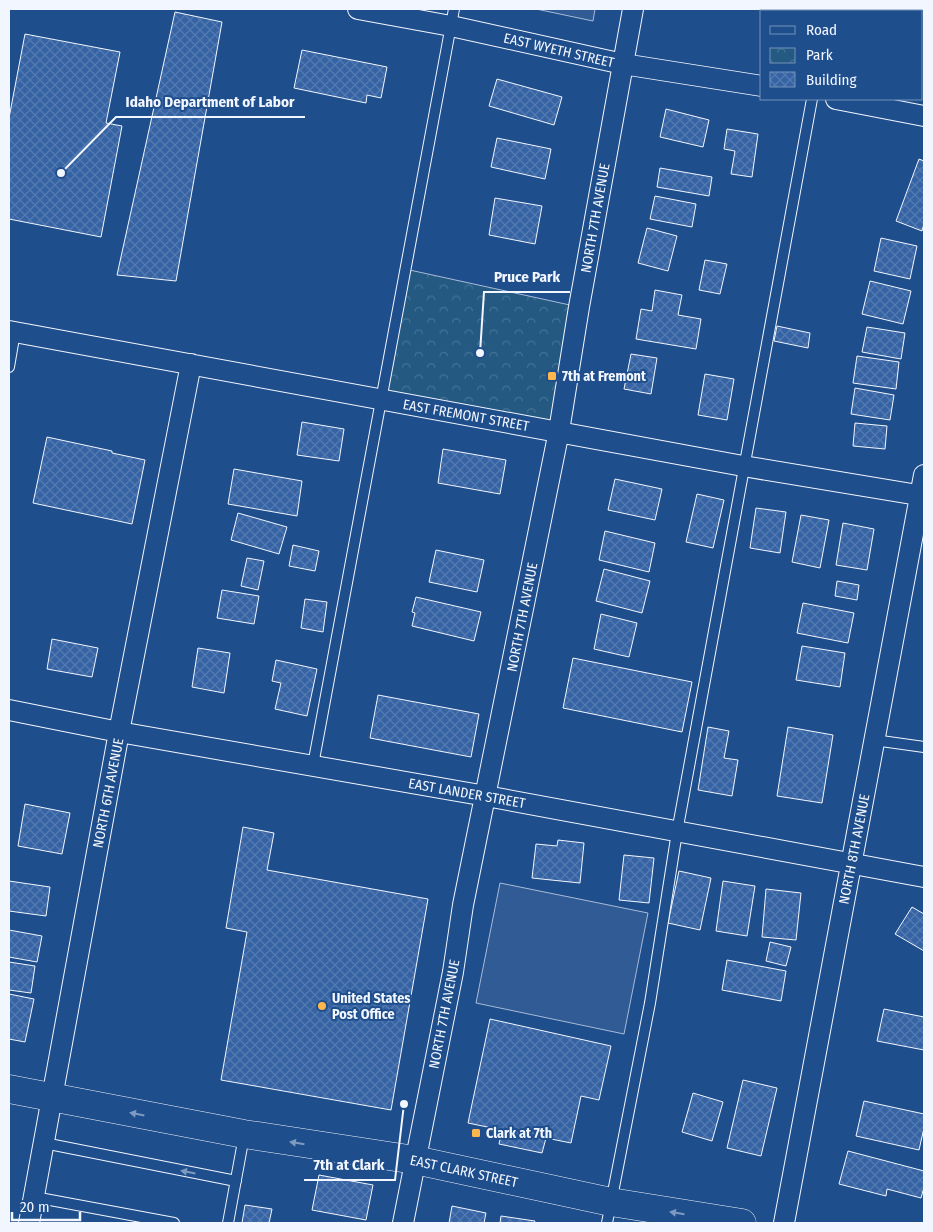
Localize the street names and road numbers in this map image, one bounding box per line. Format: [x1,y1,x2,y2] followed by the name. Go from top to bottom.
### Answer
[502,29,616,72] street label: EAST WYETH STREET
[577,162,614,274] street label: NORTH 7TH AVENUE
[401,396,531,435] street label: EAST FREMONT STREET
[504,561,542,673] street label: NORTH 7TH AVENUE
[90,736,128,849] street label: NORTH 6TH AVENUE
[407,775,527,812] street label: EAST LANDER STREET
[835,792,874,906] street label: NORTH 8TH AVENUE
[426,958,464,1070] street label: NORTH 7TH AVENUE
[408,1152,520,1191] street label: EAST CLARK STREET

